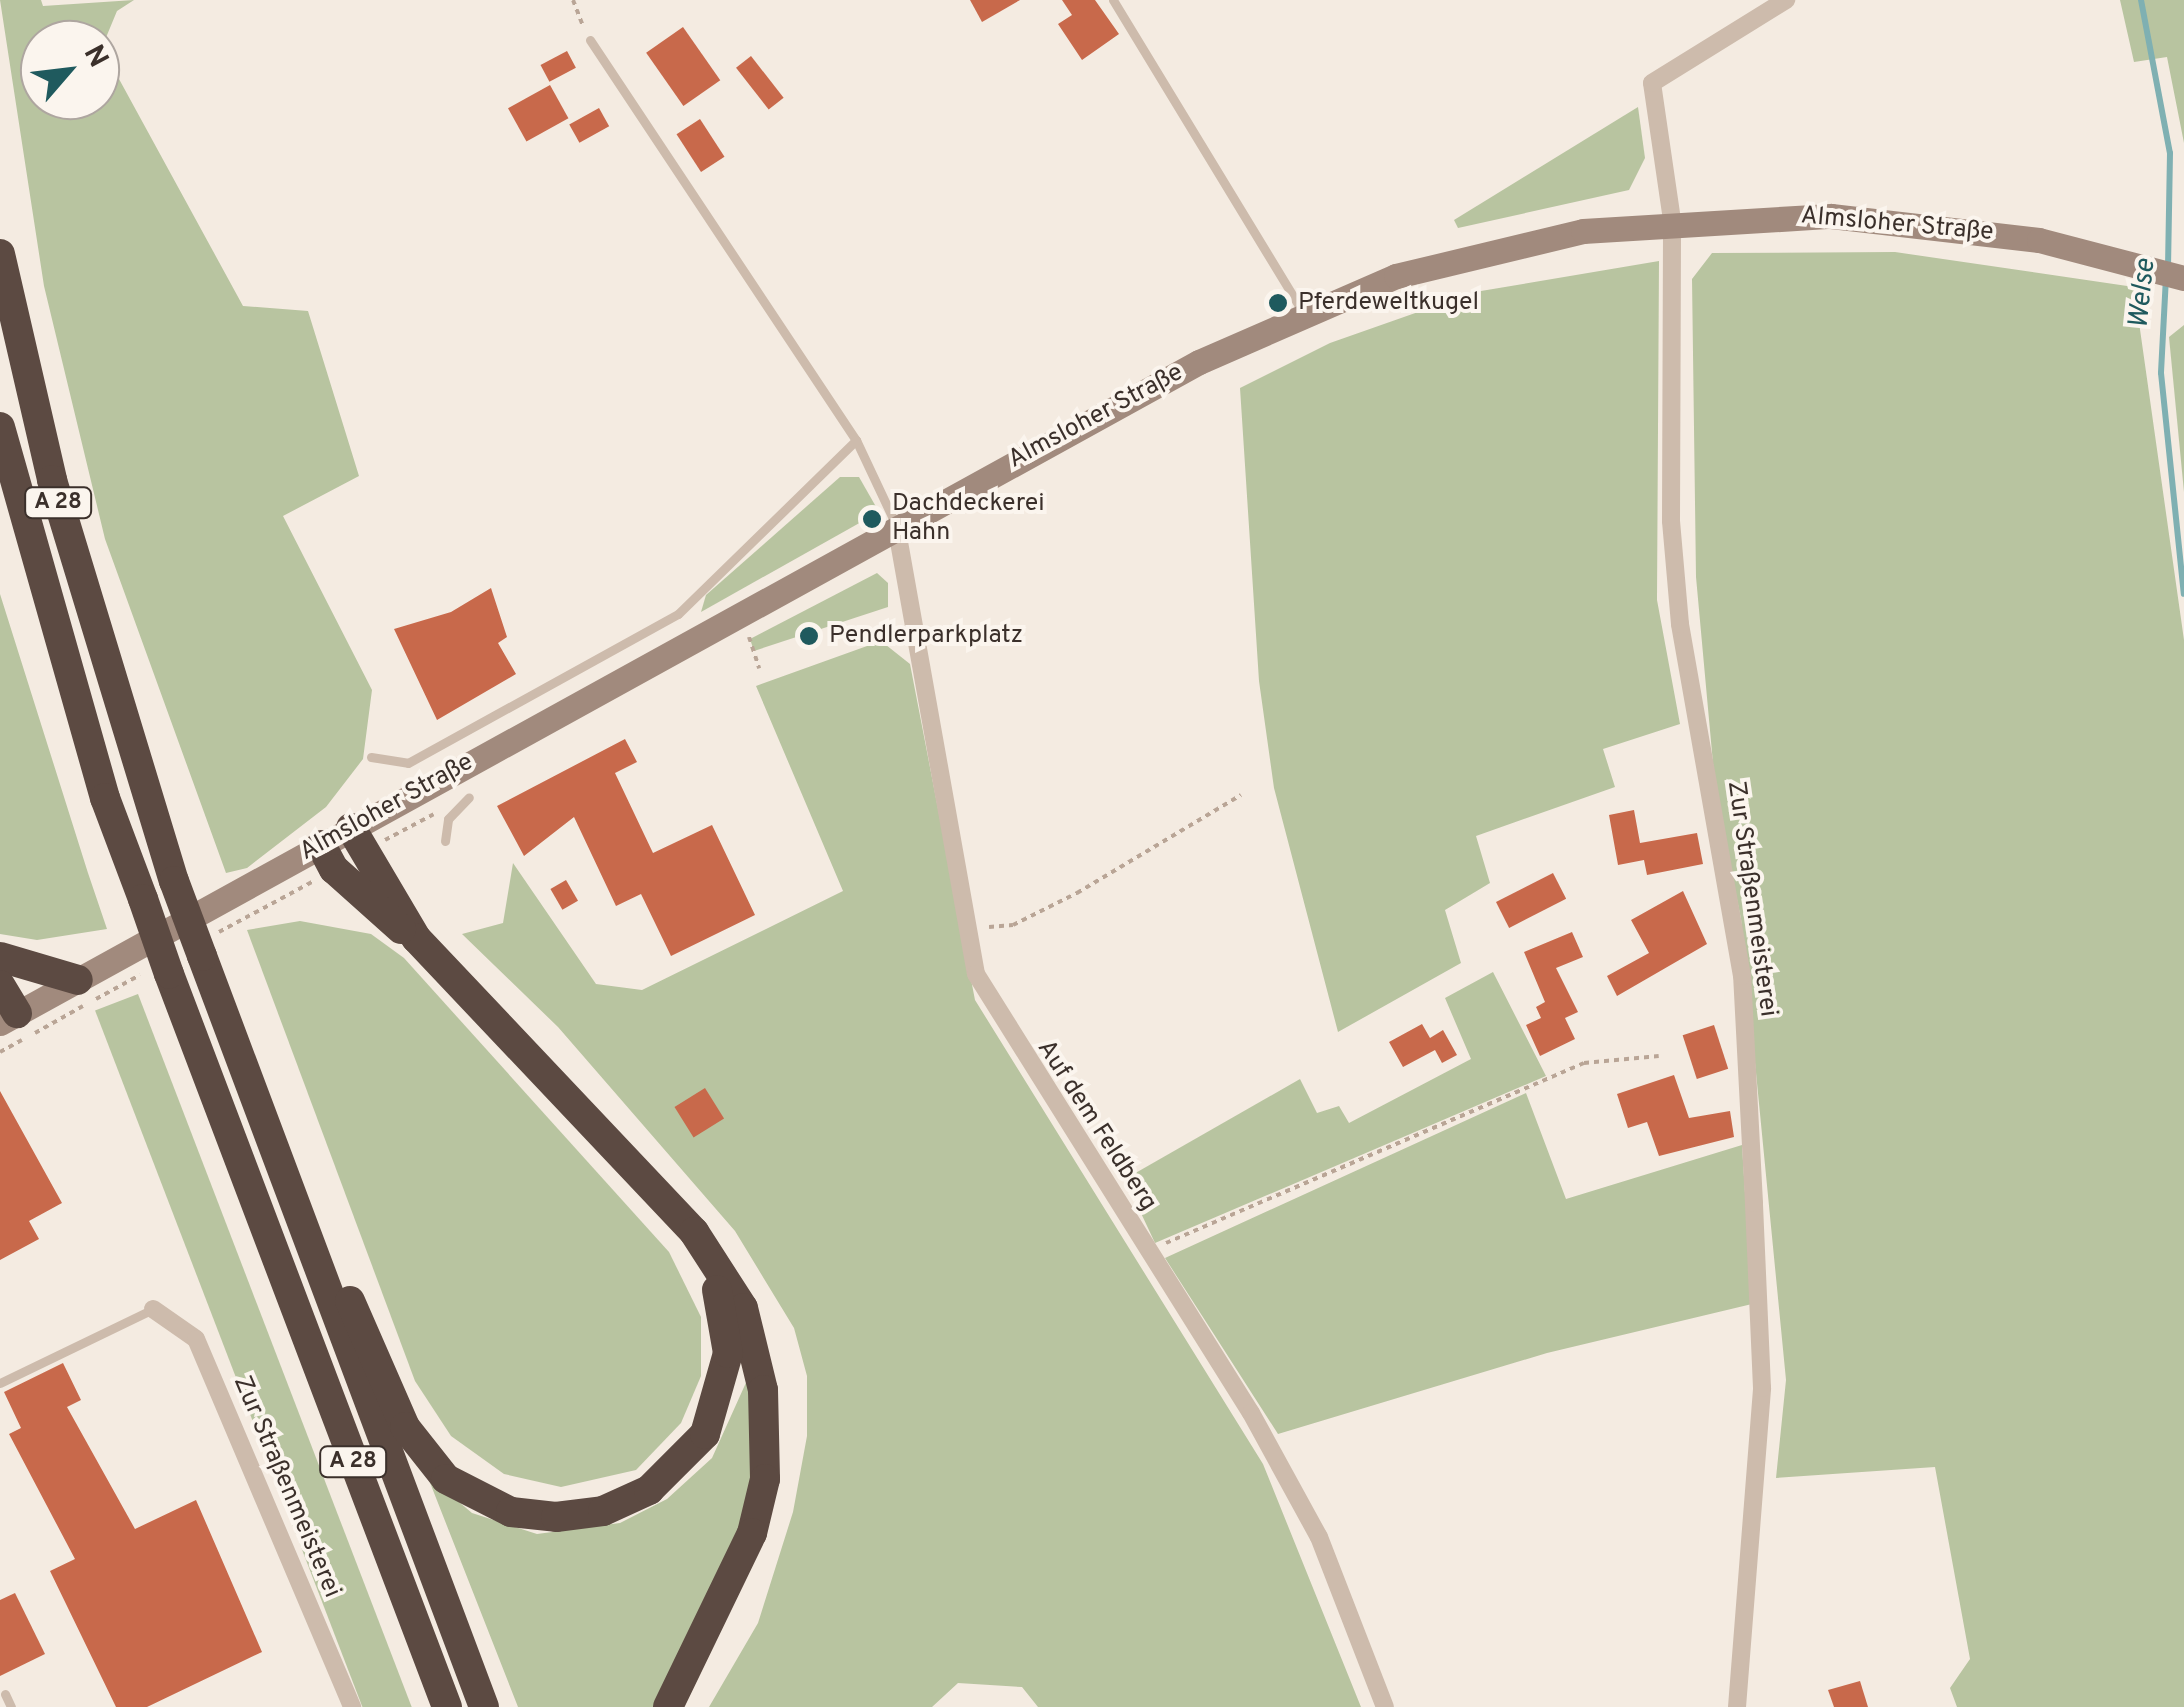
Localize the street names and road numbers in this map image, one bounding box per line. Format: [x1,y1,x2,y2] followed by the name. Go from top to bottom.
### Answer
[1799,202,1995,248] street label: Almsloher Straße
[1004,358,1188,476] street label: Almsloher Straße
[23,486,93,520] road number: A 28
[295,748,479,868] street label: Almsloher Straße
[1720,779,1782,1019] street label: Zur Straßenmeisterei
[1030,1035,1162,1217] street label: Auf dem Feldberg
[226,1372,346,1602] street label: Zur Straßenmeisterei
[318,1445,388,1479] road number: A 28

